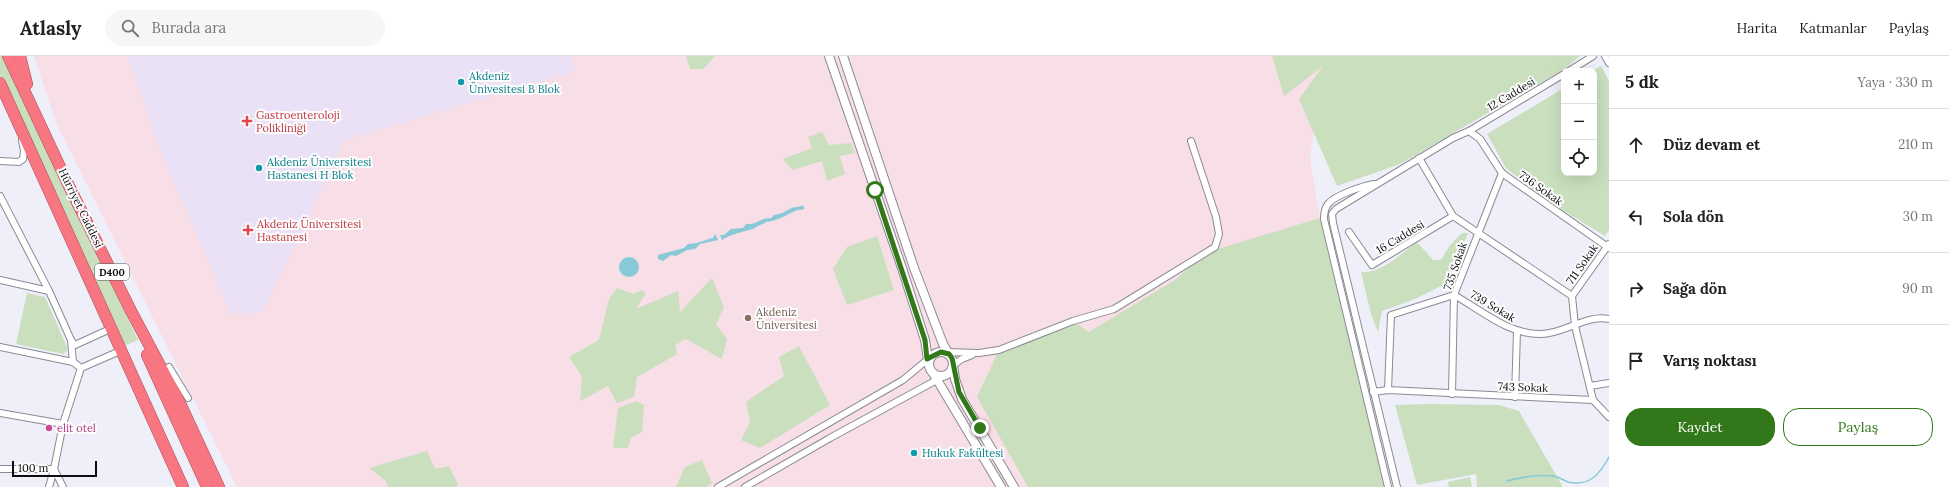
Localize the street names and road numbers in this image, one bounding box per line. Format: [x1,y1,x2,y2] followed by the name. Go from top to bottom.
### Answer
[1484,74,1538,114] street label: 12 Caddesi
[56,166,106,250] street label: Hürriyet Caddesi
[1516,168,1566,208] street label: 736 Sokak
[1373,217,1427,257] street label: 16 Caddesi
[1440,240,1470,292] street label: 735 Sokak
[1563,241,1601,287] street label: 711 Sokak
[95,264,129,280] road number: D400
[1468,287,1518,325] street label: 739 Sokak
[1498,379,1548,395] street label: 743 Sokak

